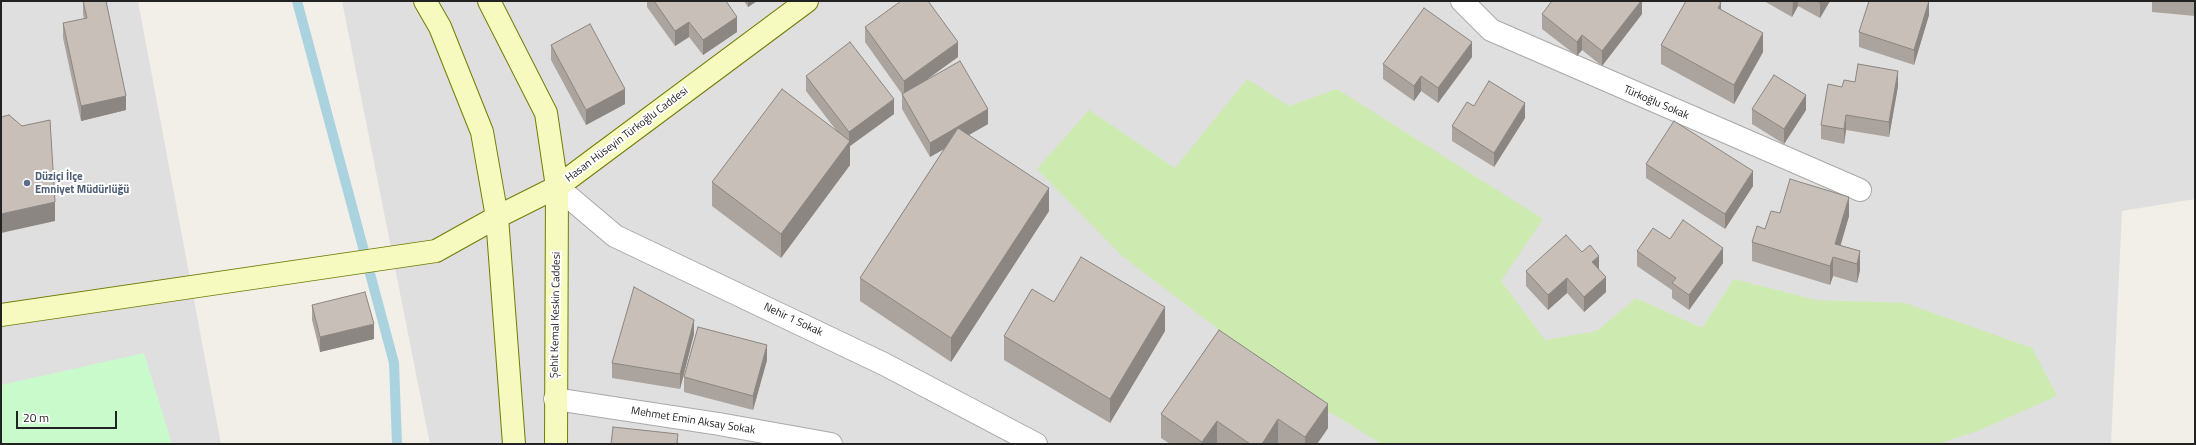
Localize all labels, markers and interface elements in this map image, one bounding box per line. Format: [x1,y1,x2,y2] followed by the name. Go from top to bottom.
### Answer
[1621,83,1691,123] street label: Türkoğlu Sokak
[563,85,691,185] street label: Hasan Hüseyin Türkoğlu Caddesi
[35,170,129,196] place label: Düziçi İlçe Emniyet Müdürlüğü
[22,178,32,188] marker: Düziçi İlçe Emniyet Müdürlüğü
[548,252,564,378] street label: Şehit Kemal Keskin Caddesi
[761,301,825,339] street label: Nehir 1 Sokak
[18,403,119,429] scale bar
[630,405,756,437] street label: Mehmet Emin Aksay Sokak
[23,408,49,427] text: 20 m

